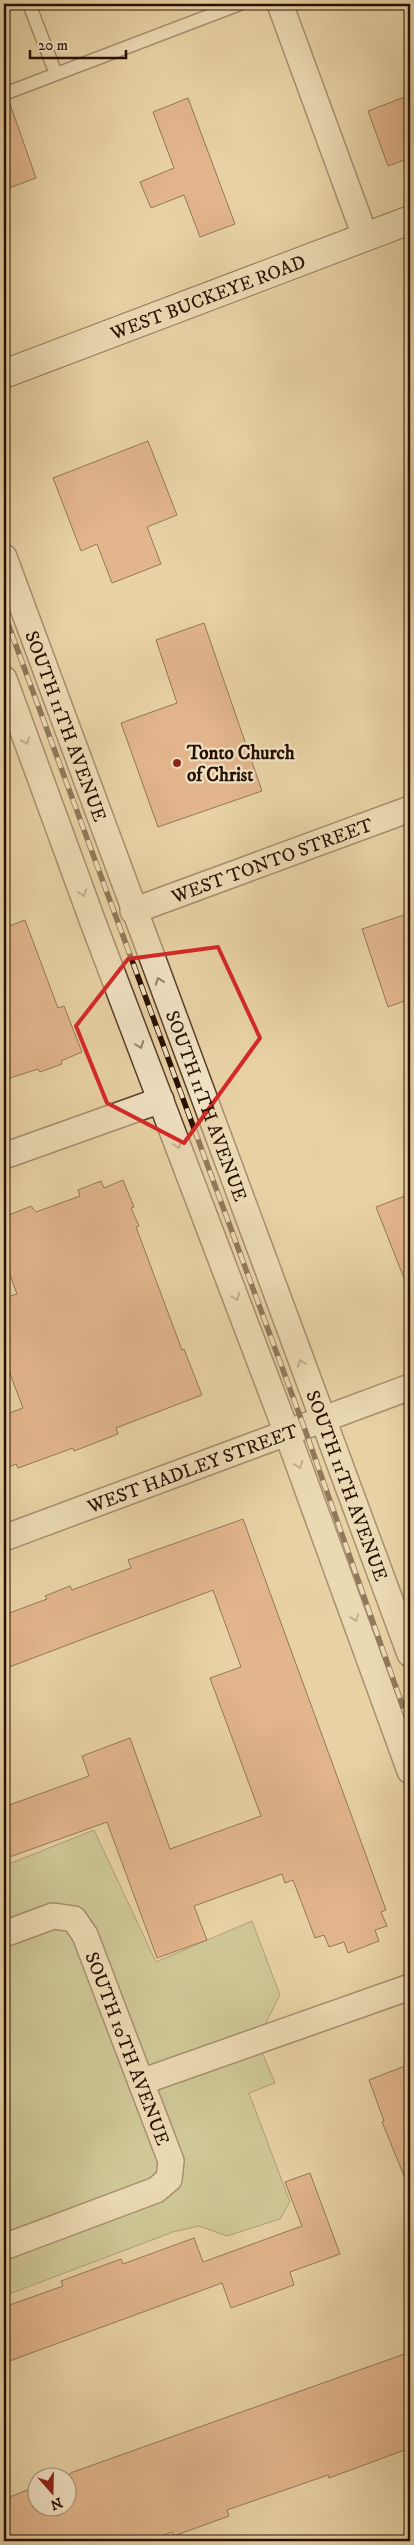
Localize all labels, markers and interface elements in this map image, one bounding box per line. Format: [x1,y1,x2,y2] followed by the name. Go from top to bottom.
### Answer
[30,28,126,60] scale bar
[38,36,68,55] text: 20 m
[107,251,309,346] street label: WEST BUCKEYE ROAD
[19,628,111,825] street label: SOUTH 11TH AVENUE
[20,736,30,745] one-way arrow
[186,742,296,787] place label: Tonto Church of Christ
[171,757,183,769] marker: Tonto Church of Christ
[168,813,377,909] street label: WEST TONTO STREET
[77,889,87,897] one-way arrow
[155,977,165,985] one-way arrow
[160,1008,251,1205] street label: SOUTH 11TH AVENUE
[134,1041,144,1049] one-way arrow
[172,1140,182,1149] one-way arrow
[230,1292,240,1301] one-way arrow
[297,1359,307,1367] one-way arrow
[300,1387,392,1585] street label: SOUTH 11TH AVENUE
[84,1420,302,1519] street label: WEST HADLEY STREET
[293,1461,303,1469] one-way arrow
[349,1613,359,1622] one-way arrow
[80,1949,174,2149] street label: SOUTH 10TH AVENUE
[28,2468,78,2518] north arrow
[47,2493,65,2514] text: N

